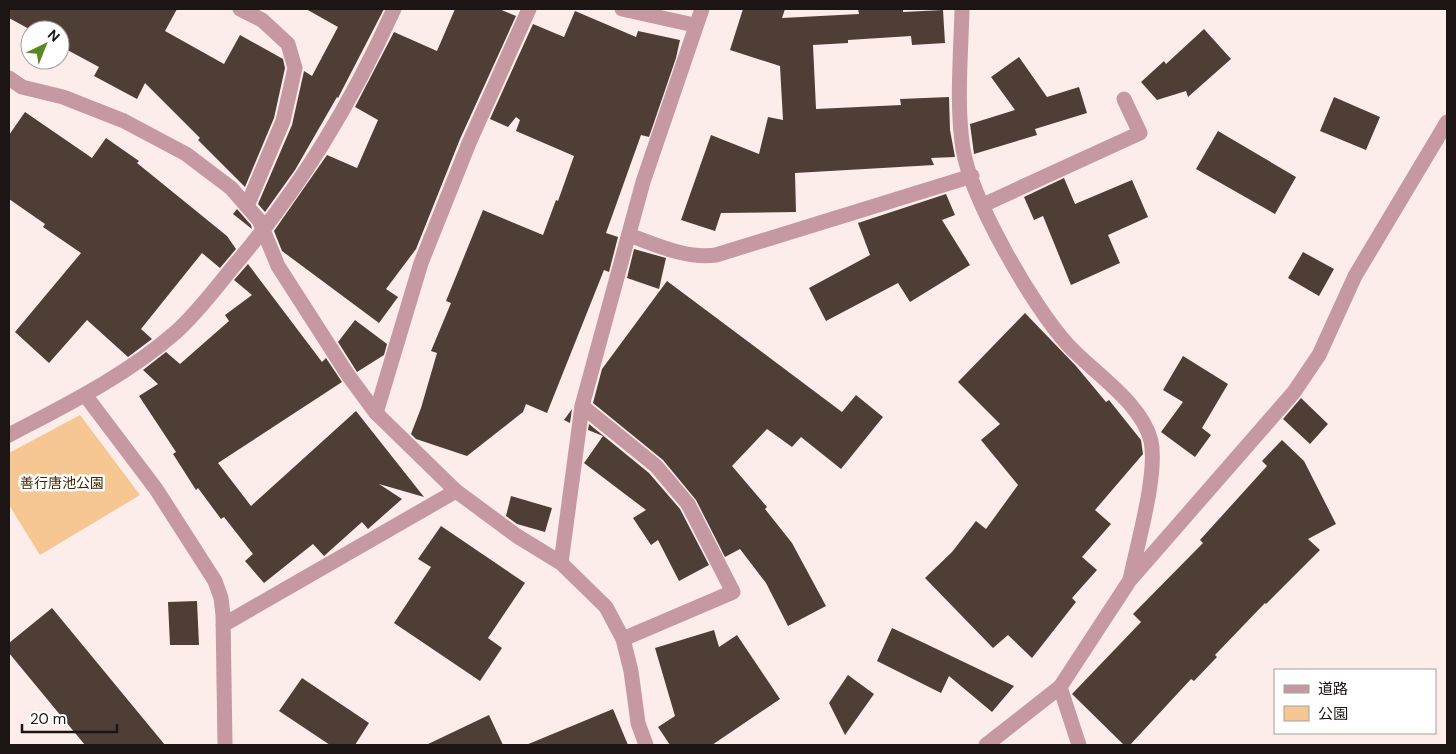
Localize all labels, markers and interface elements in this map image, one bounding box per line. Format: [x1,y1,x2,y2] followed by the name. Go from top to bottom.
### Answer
[20,20,70,70] north arrow
[44,25,64,46] text: N
[20,474,104,492] park label: 善行唐池公園
[1274,669,1436,734] legend
[1318,679,1348,699] text: 道路
[22,702,118,734] scale bar
[1318,704,1348,724] text: 公園
[30,709,66,729] text: 20 m

